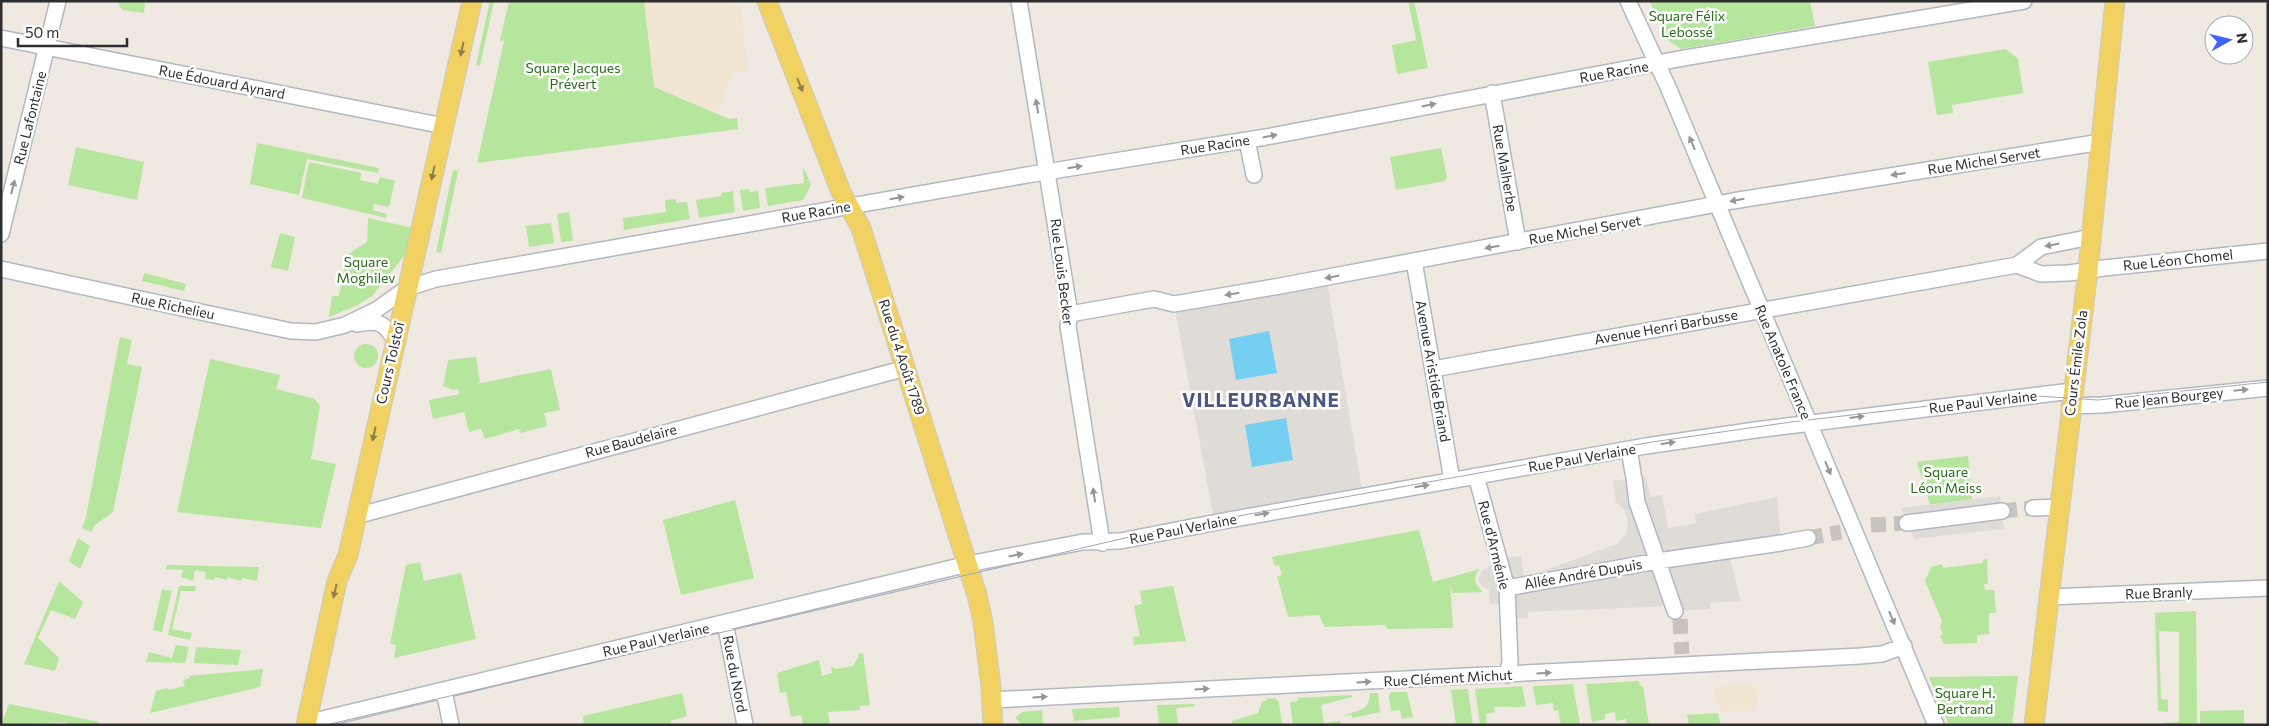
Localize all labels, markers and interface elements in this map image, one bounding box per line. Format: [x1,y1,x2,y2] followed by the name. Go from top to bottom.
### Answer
[1649,7,1726,40] park label: Square Félix Lebossé
[18,15,126,47] scale bar
[2204,15,2254,65] north arrow
[25,23,59,41] text: 50 m
[2233,32,2252,45] text: N
[458,41,466,56] one-way arrow
[1578,57,1650,86] street label: Rue Racine
[525,59,621,92] park label: Square Jacques Prévert
[157,61,287,102] street label: Rue Édouard Aynard
[10,69,49,167] street label: Rue Lafontaine
[796,78,804,93] one-way arrow
[1032,98,1040,114] one-way arrow
[1422,101,1437,109] one-way arrow
[1489,123,1522,213] street label: Rue Malherbe
[1179,131,1251,158] street label: Rue Racine
[1262,132,1278,140] one-way arrow
[1687,136,1695,150] one-way arrow
[1926,143,2042,178] street label: Rue Michel Servet
[1067,163,1083,171] one-way arrow
[429,166,437,181] one-way arrow
[1889,170,1905,178] one-way arrow
[9,179,17,194] one-way arrow
[890,193,906,201] one-way arrow
[780,197,852,226] street label: Rue Racine
[1729,197,1745,205] one-way arrow
[1527,211,1643,248] street label: Rue Michel Servet
[1048,217,1078,327] street label: Rue Louis Becker
[2043,242,2059,250] one-way arrow
[1483,243,1499,251] one-way arrow
[2122,245,2234,274] street label: Rue Léon Chomel
[337,253,395,286] park label: Square Moghilev
[1324,273,1340,281] one-way arrow
[130,288,216,323] street label: Rue Richelieu
[1224,290,1240,298] one-way arrow
[876,297,929,417] street label: Rue du 4 Août 1789
[1413,299,1454,443] street label: Avenue Aristide Briand
[1752,302,1815,422] street label: Rue Anatole France
[1593,306,1739,347] street label: Avenue Henri Barbusse
[2061,309,2090,417] street label: Cours Émile Zola
[372,320,407,406] street label: Cours Tolstoï
[2114,383,2224,412] street label: Rue Jean Bourgey
[1928,386,2038,417] street label: Rue Paul Verlaine
[2233,386,2249,394] one-way arrow
[1182,388,1340,411] district label: VILLEURBANNE
[1850,413,1866,421] one-way arrow
[583,420,678,461] street label: Rue Baudelaire
[370,427,378,442] one-way arrow
[1660,439,1676,447] one-way arrow
[1527,440,1637,475] street label: Rue Paul Verlaine
[1824,461,1832,475] one-way arrow
[1910,463,1982,496] park label: Square Léon Meiss
[1414,481,1430,489] one-way arrow
[1090,487,1098,503] one-way arrow
[1475,499,1514,591] street label: Rue d'Arménie
[1128,510,1238,547] street label: Rue Paul Verlaine
[1254,510,1270,518] one-way arrow
[1008,551,1023,559] one-way arrow
[1523,555,1643,592] street label: Allée André Dupuis
[2125,583,2193,602] street label: Rue Branly
[331,584,339,599] one-way arrow
[1888,611,1896,625] one-way arrow
[601,619,711,660] street label: Rue Paul Verlaine
[720,634,751,714] street label: Rue du Nord
[1383,666,1513,689] street label: Rue Clément Michut
[1536,669,1552,677] one-way arrow
[1356,677,1372,685] one-way arrow
[1935,684,1995,717] park label: Square H. Bertrand
[1194,685,1210,693] one-way arrow
[1032,692,1048,700] one-way arrow

